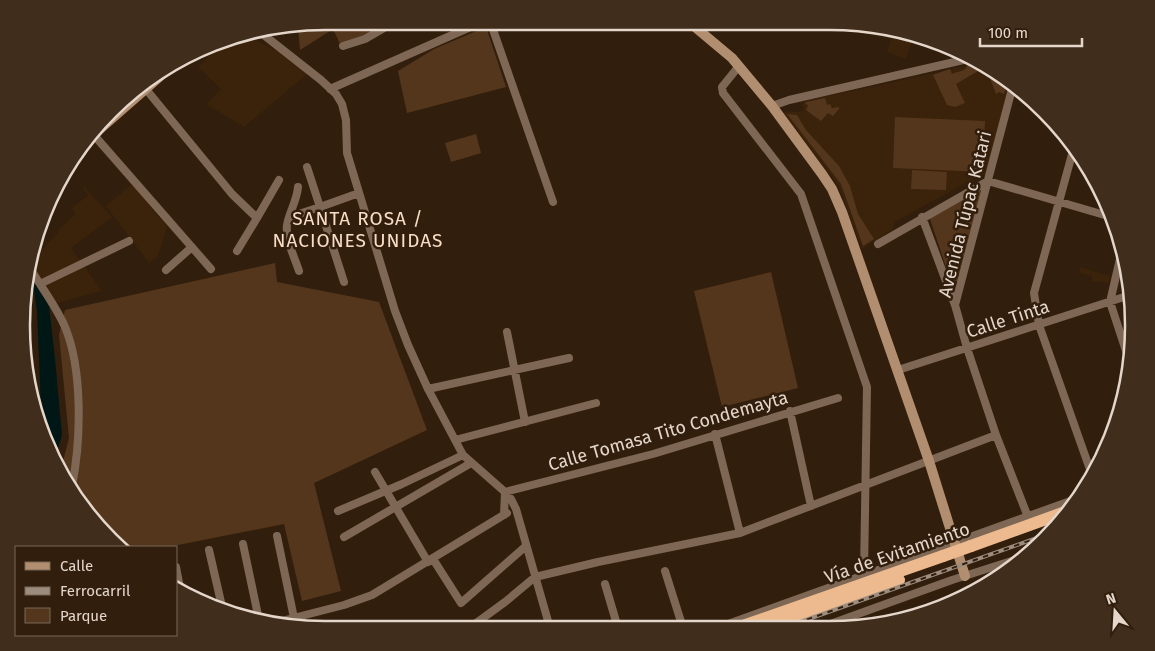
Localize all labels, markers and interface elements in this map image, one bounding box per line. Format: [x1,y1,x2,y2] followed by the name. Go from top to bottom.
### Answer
[980,15,1082,47] scale bar
[988,24,1028,42] text: 100 m
[934,128,996,300] street label: Avenida Túpac Katari
[273,207,443,252] district label: SANTA ROSA / NACIONES UNIDAS
[964,295,1052,343] street label: Calle Tinta
[546,386,790,476] street label: Calle Tomasa Tito Condemayta
[821,518,973,588] street label: Vía de Evitamiento
[15,546,178,636] legend
[60,557,93,575] text: Calle
[60,582,131,600] text: Ferrocarril
[1090,586,1140,636] north arrow
[1104,590,1118,609] text: N
[60,607,107,625] text: Parque

